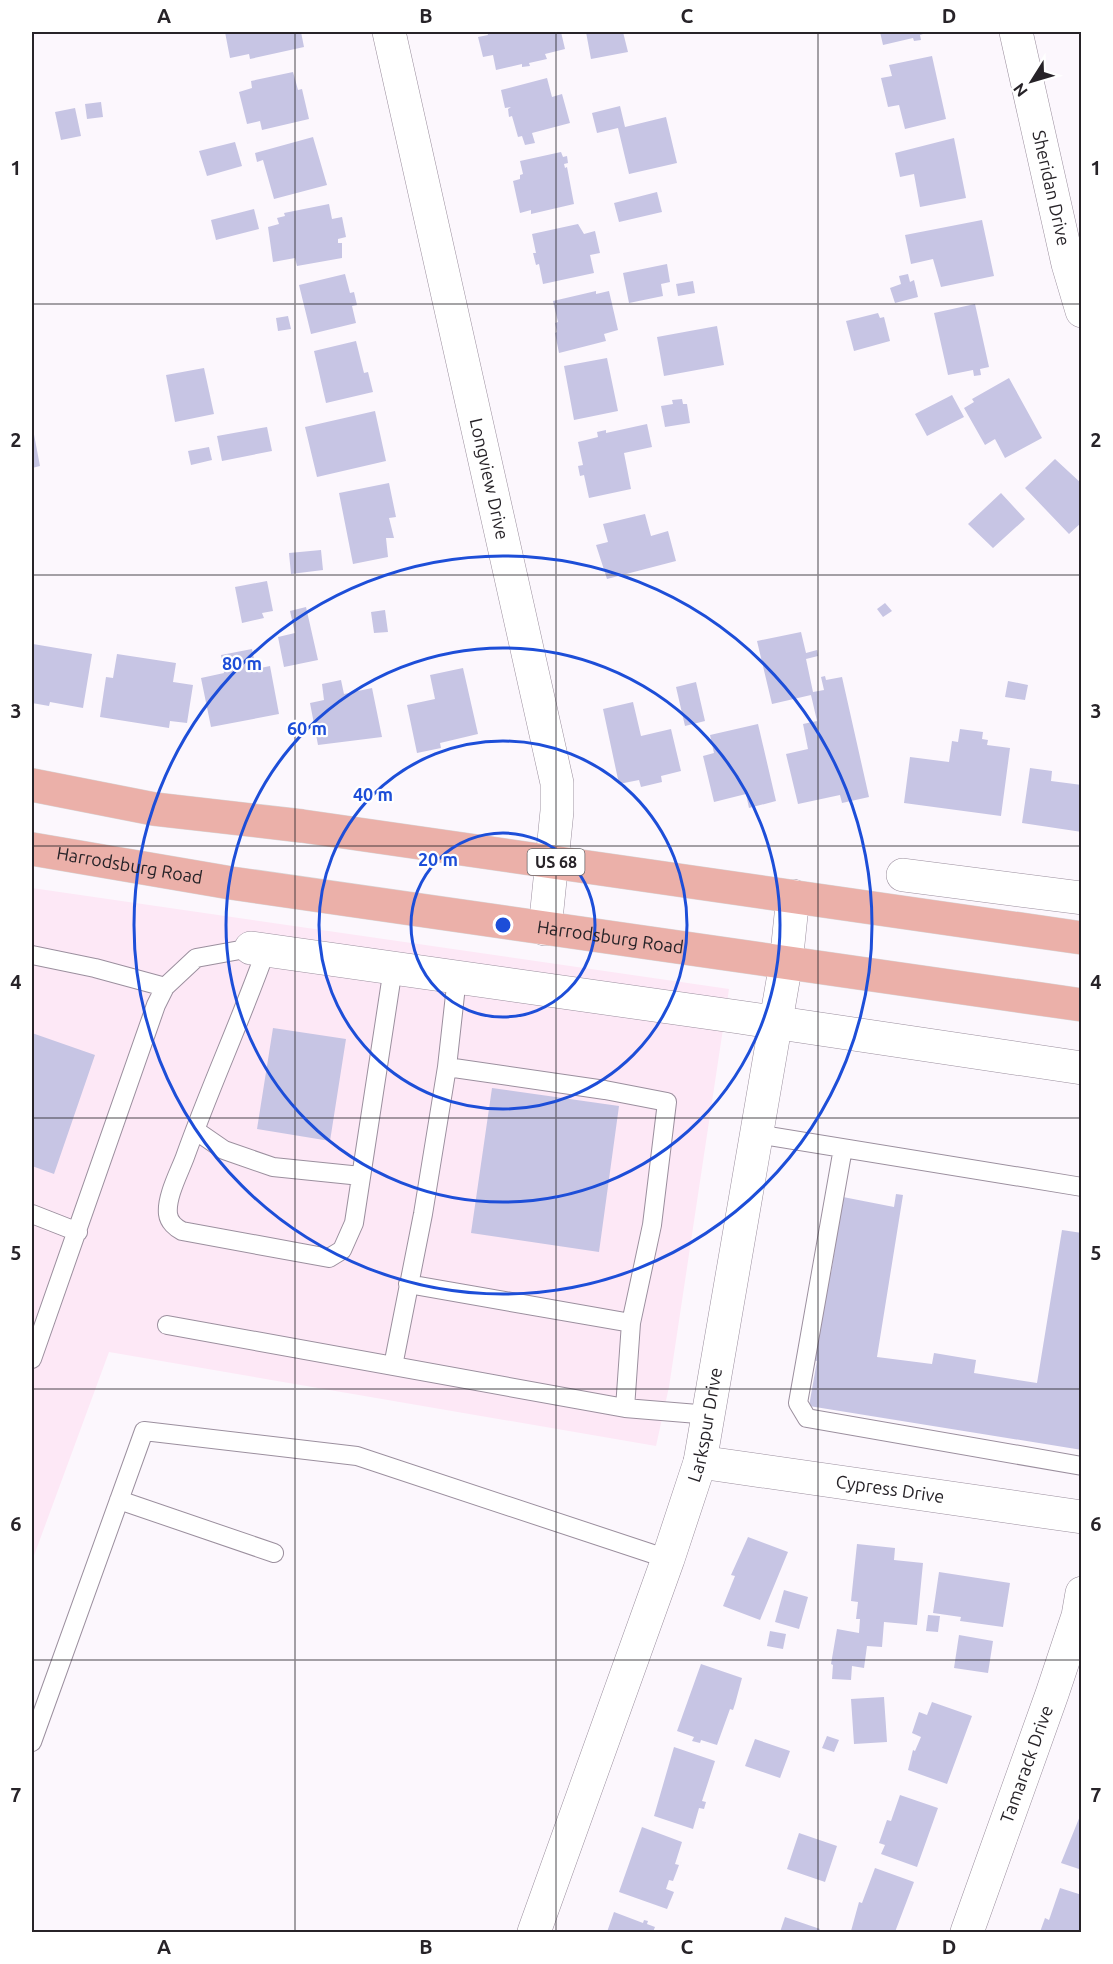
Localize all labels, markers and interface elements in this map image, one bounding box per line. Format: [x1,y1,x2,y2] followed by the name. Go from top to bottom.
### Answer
[157,4,171,27] text: A
[419,4,433,27] text: B
[681,4,694,27] text: C
[942,4,956,27] text: D
[1002,51,1062,111] north arrow
[1009,80,1031,100] text: N
[1029,128,1075,247] street label: Sheridan Drive
[10,156,22,179] text: 1
[1090,156,1102,179] text: 1
[467,416,513,541] street label: Longview Drive
[10,428,22,451] text: 2
[1090,428,1102,451] text: 2
[222,653,262,673] text: 80 m
[10,699,22,722] text: 3
[1090,699,1102,722] text: 3
[287,718,327,738] text: 60 m
[353,784,393,804] text: 40 m
[55,842,204,887] street label: Harrodsburg Road
[418,849,458,869] text: 20 m
[528,849,584,875] road number: US 68
[493,915,513,935] centre of rings
[536,916,685,957] street label: Harrodsburg Road
[10,970,22,993] text: 4
[1090,970,1102,993] text: 4
[10,1241,22,1264] text: 5
[1090,1241,1102,1264] text: 5
[683,1366,725,1485] street label: Larkspur Drive
[835,1471,946,1506] street label: Cypress Drive
[10,1512,22,1535] text: 6
[1090,1512,1102,1535] text: 6
[996,1702,1056,1826] street label: Tamarack Drive
[10,1783,22,1806] text: 7
[1090,1783,1102,1806] text: 7
[157,1935,171,1958] text: A
[419,1935,433,1958] text: B
[681,1935,694,1958] text: C
[942,1935,956,1958] text: D

